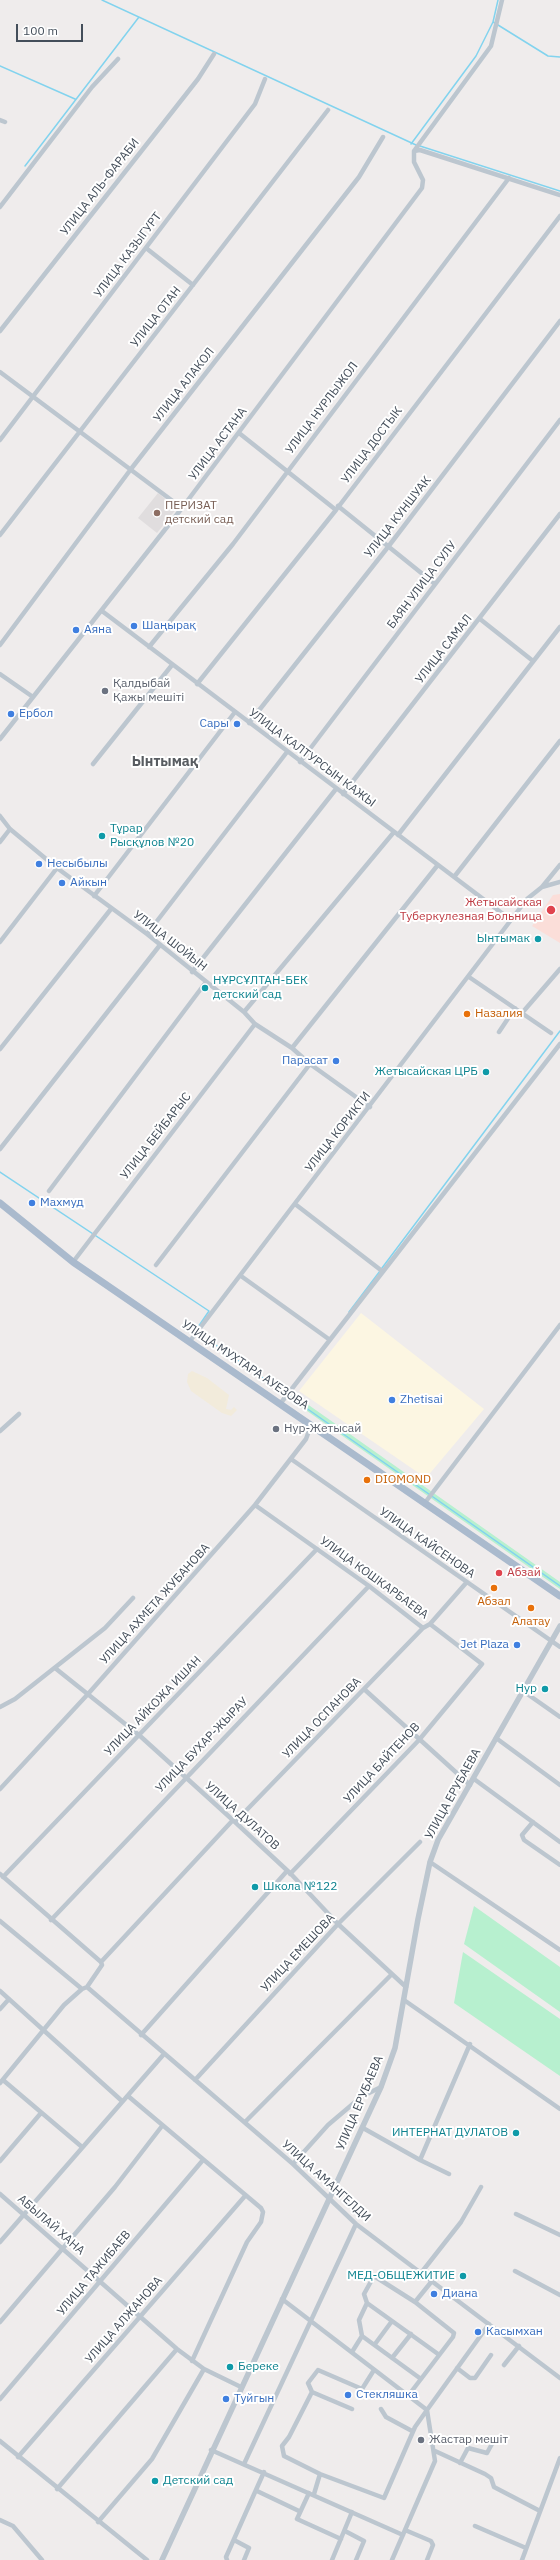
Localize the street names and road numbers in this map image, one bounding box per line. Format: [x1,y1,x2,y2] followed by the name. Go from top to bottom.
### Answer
[58,136,142,238] street label: УЛИЦА АЛЬ-ФАРАБИ
[91,210,165,300] street label: УЛИЦА КАЗЫГУРТ
[128,284,184,350] street label: УЛИЦА ОТАН
[151,345,217,425] street label: УЛИЦА АЛАКОЛ
[283,359,361,457] street label: УЛИЦА НУРЛЫЖОЛ
[339,404,405,486] street label: УЛИЦА ДОСТЫК
[186,405,250,483] street label: УЛИЦА АСТАНА
[362,473,434,561] street label: УЛИЦА КУНШУАК
[384,538,460,632] street label: БАЯН УЛИЦА СУЛУ
[413,612,475,686] street label: УЛИЦА САМАЛ
[246,706,378,810] street label: УЛИЦА КАЛТУРСЫН КАЖЫ
[130,908,210,974] street label: УЛИЦА ШОЙЫН
[302,1089,374,1175] street label: УЛИЦА КОРИКТИ
[118,1090,194,1182] street label: УЛИЦА БЕЙБАРЫС
[179,1317,311,1413] street label: УЛИЦА МУХТАРА АУЕЗОВА
[376,1505,478,1581] street label: УЛИЦА КАЙСЕНОВА
[317,1534,431,1622] street label: УЛИЦА КОШКАРБАЕВА
[97,1541,213,1667] street label: УЛИЦА АХМЕТА ЖУБАНОВА
[102,1653,204,1759] street label: УЛИЦА АЙКОЖА ИШАН
[280,1675,364,1761] street label: УЛИЦА ОСПАНОВА
[153,1694,251,1796] street label: УЛИЦА БУХАР-ЖЫРАУ
[341,1720,423,1806] street label: УЛИЦА БАЙТЕНОВ
[422,1746,484,1842] street label: УЛИЦА ЕРУБАЕВА
[202,1779,282,1853] street label: УЛИЦА ДУЛАТОВ
[258,1911,338,1995] street label: УЛИЦА ЕМЕШОВА
[334,2053,386,2153] street label: УЛИЦА ЕРУБАЕВА
[279,2137,373,2225] street label: УЛИЦА АМАНГЕЛДИ
[14,2192,88,2258] street label: АБЫЛАЙ ХАНА
[54,2228,134,2318] street label: УЛИЦА ТАЖИБАЕВ
[82,2274,166,2366] street label: УЛИЦА АЛЖАНОВА

